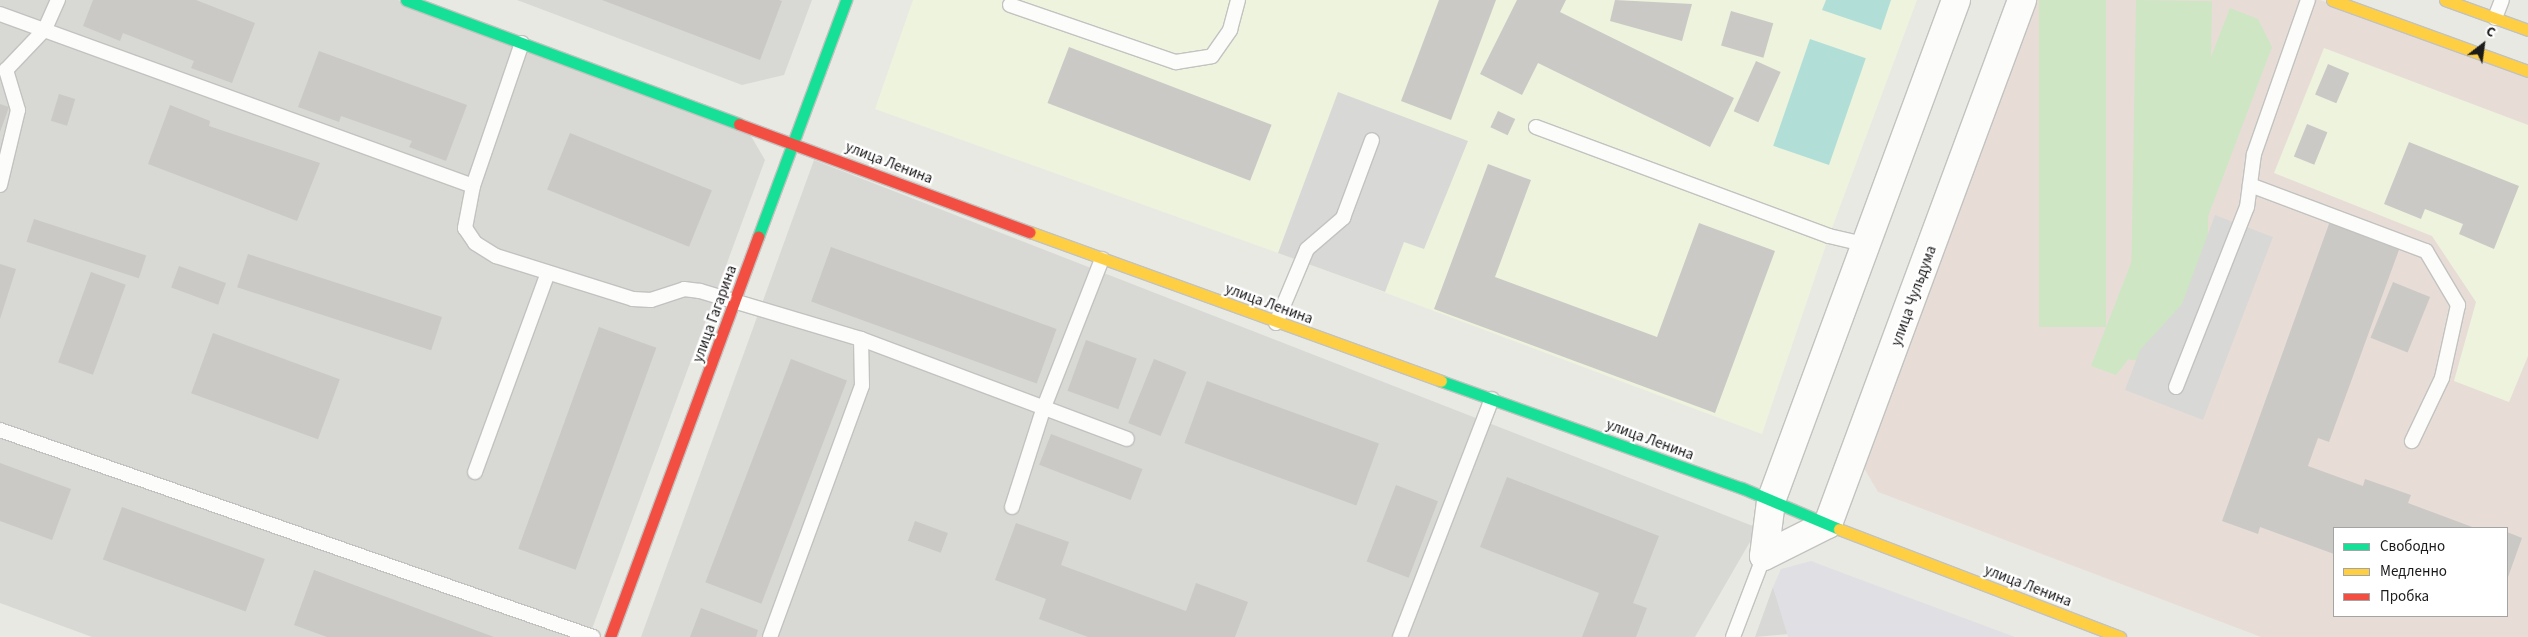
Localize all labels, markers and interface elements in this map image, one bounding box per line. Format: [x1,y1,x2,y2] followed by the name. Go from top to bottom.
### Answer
[2458,20,2508,70] north arrow
[2482,21,2499,43] text: С
[843,138,935,188] street label: улица Ленина
[1887,243,1941,349] street label: улица Чульдума
[689,263,741,365] street label: улица Гагарина
[1223,280,1315,328] street label: улица Ленина
[1604,416,1696,464] street label: улица Ленина
[2333,527,2508,617] legend
[2380,536,2445,557] text: Свободно
[1982,561,2074,611] street label: улица Ленина
[2380,561,2447,582] text: Медленно
[2380,586,2429,607] text: Пробка

